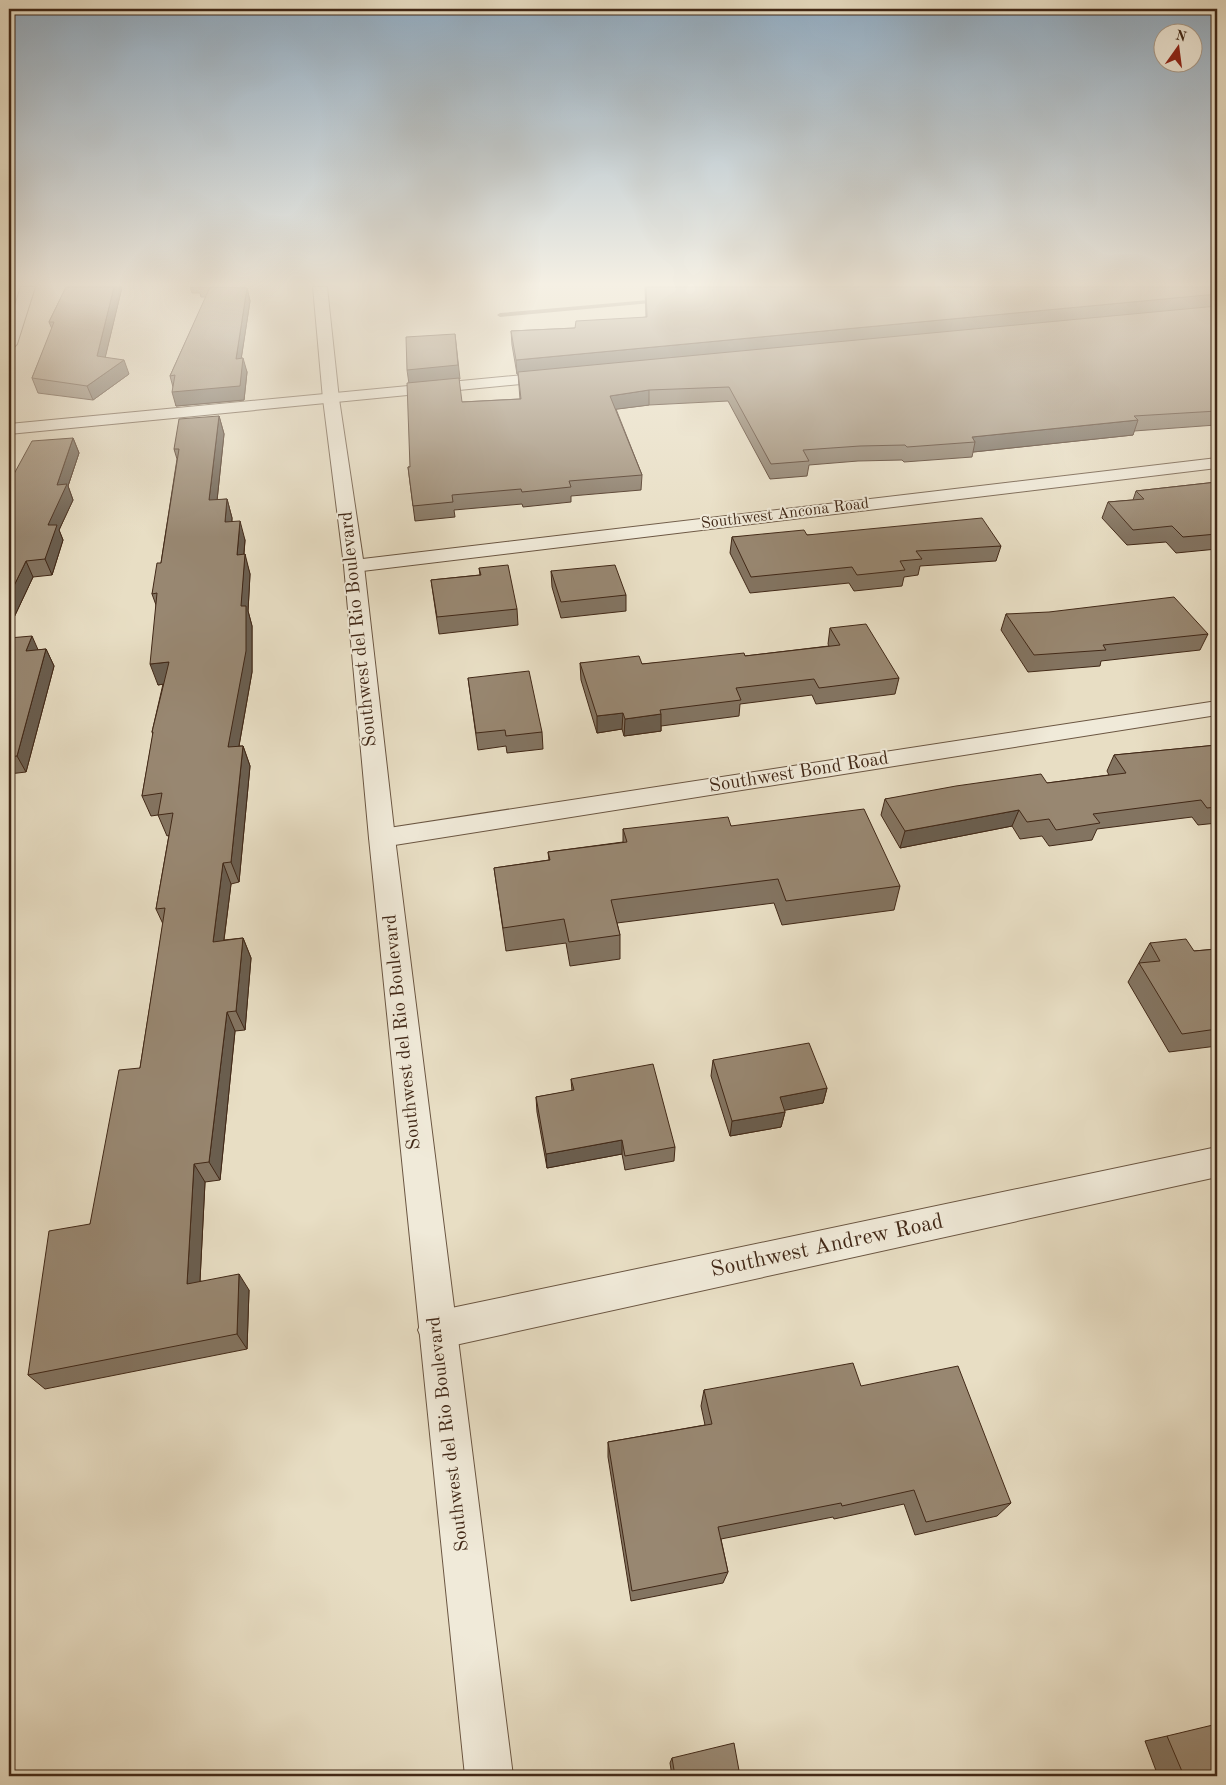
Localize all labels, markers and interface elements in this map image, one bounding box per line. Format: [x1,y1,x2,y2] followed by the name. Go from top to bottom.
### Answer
[1154,22,1204,72] north arrow
[1174,28,1188,45] text: N
[700,496,870,532] street label: Southwest Ancona Road
[337,510,381,748] street label: Southwest del Rio Boulevard
[708,749,890,797] street label: Southwest Bond Road
[381,913,425,1151] street label: Southwest del Rio Boulevard
[709,1211,945,1281] street label: Southwest Andrew Road
[425,1315,473,1553] street label: Southwest del Rio Boulevard

